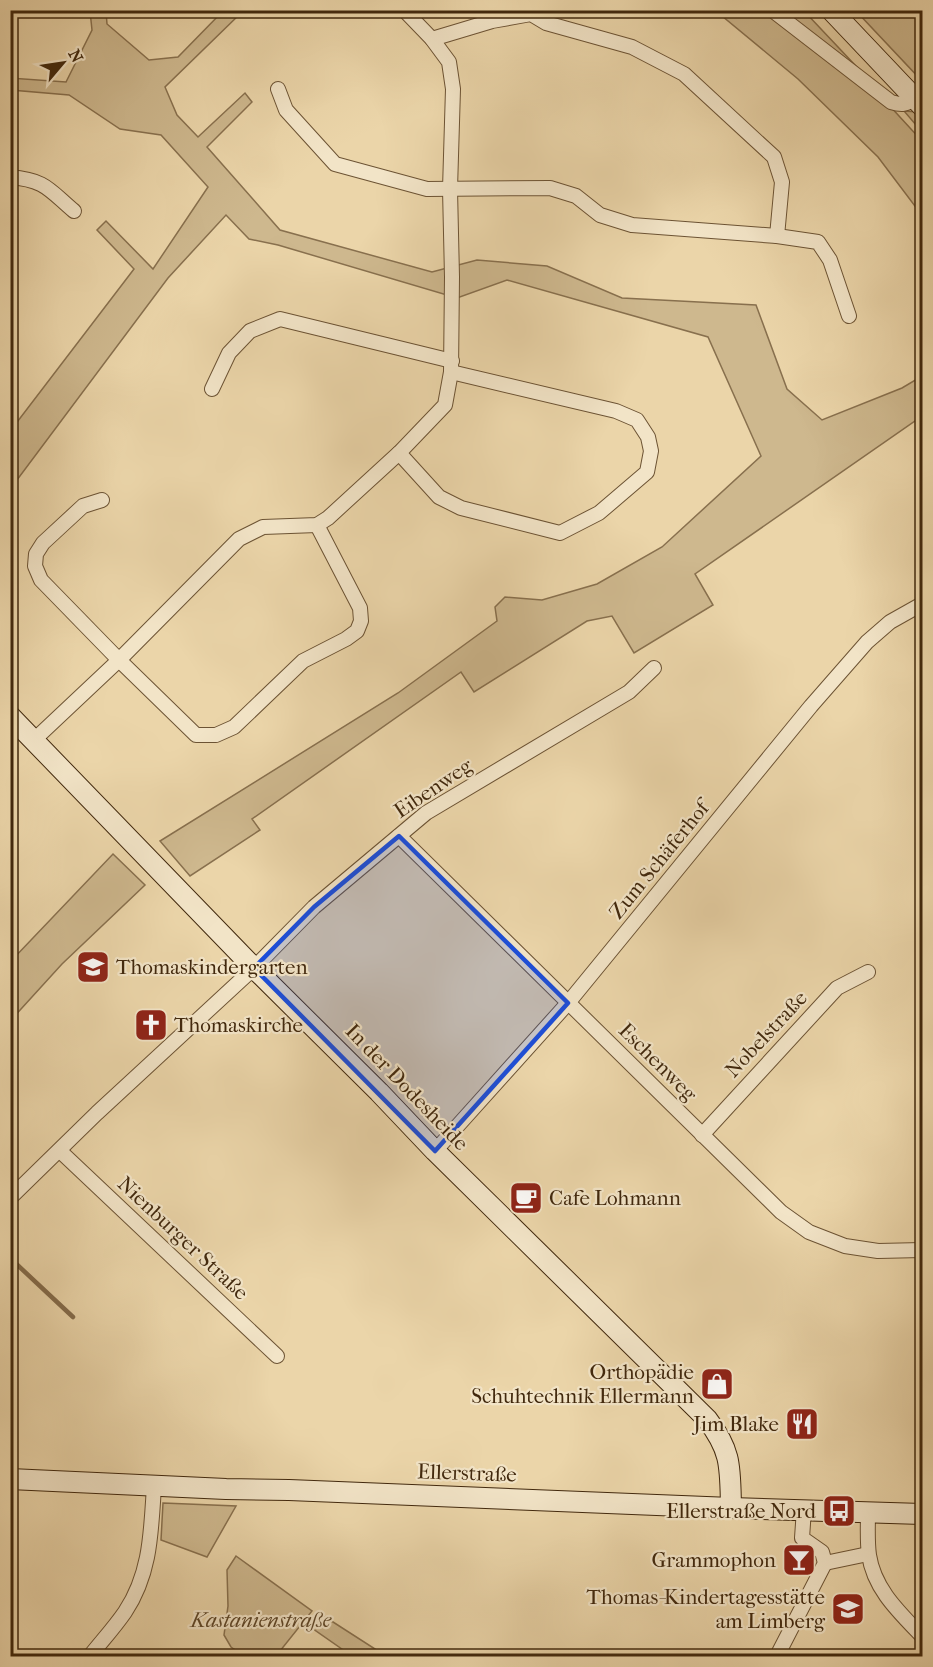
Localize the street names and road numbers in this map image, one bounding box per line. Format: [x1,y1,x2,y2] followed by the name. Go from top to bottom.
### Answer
[389,753,477,823] street label: Eibenweg
[604,793,716,924] street label: Zum Schäferhof
[720,986,812,1082] street label: Nobelstraße
[614,1018,703,1107] street label: Eschenweg
[341,1019,473,1155] street label: In der Dodesheide
[113,1171,253,1305] street label: Nienburger Straße
[417,1459,517,1487] street label: Ellerstraße

